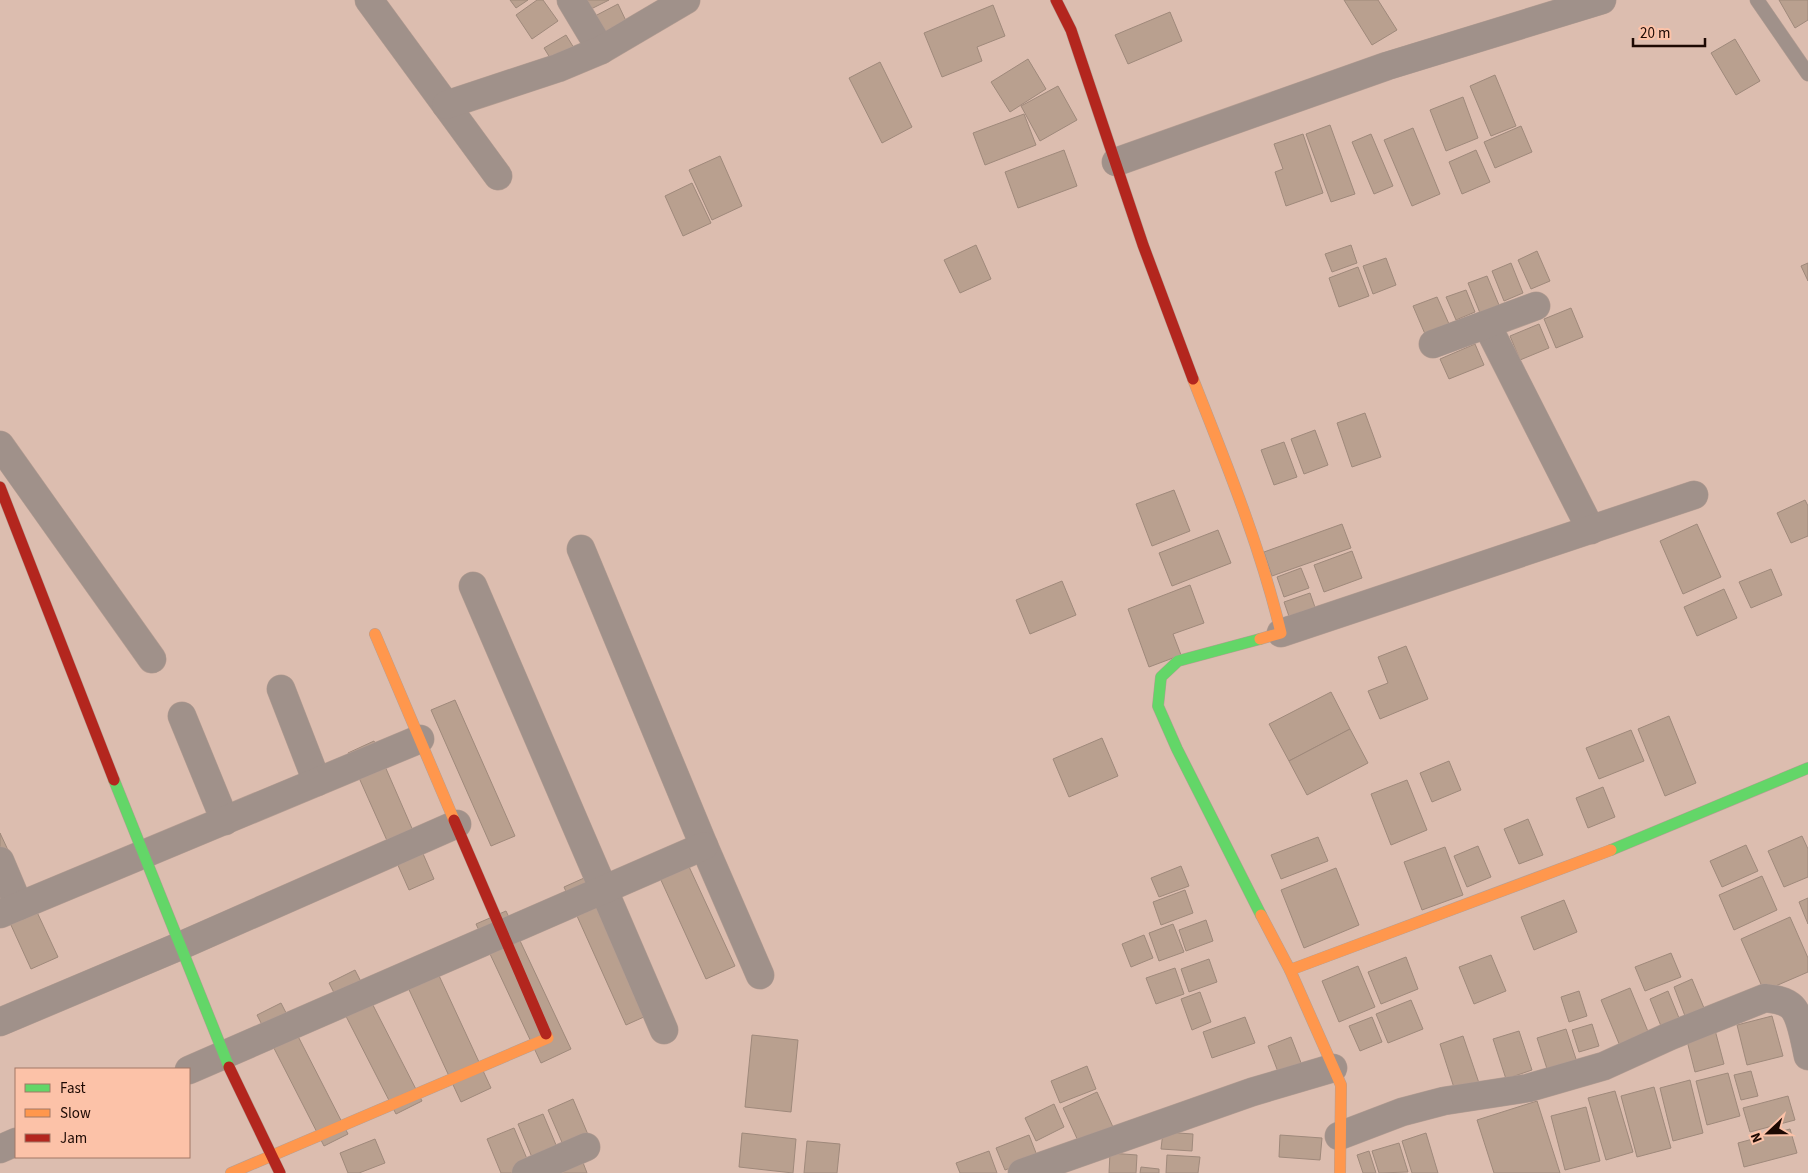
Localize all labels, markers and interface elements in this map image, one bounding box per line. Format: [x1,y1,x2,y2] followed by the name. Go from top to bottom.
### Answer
[1633,15,1706,47] scale bar
[1640,23,1670,44] text: 20 m
[15,1068,190,1158] legend
[60,1078,86,1099] text: Fast
[60,1103,91,1124] text: Slow
[1743,1108,1793,1158] north arrow
[60,1128,87,1149] text: Jam
[1746,1129,1768,1146] text: N

